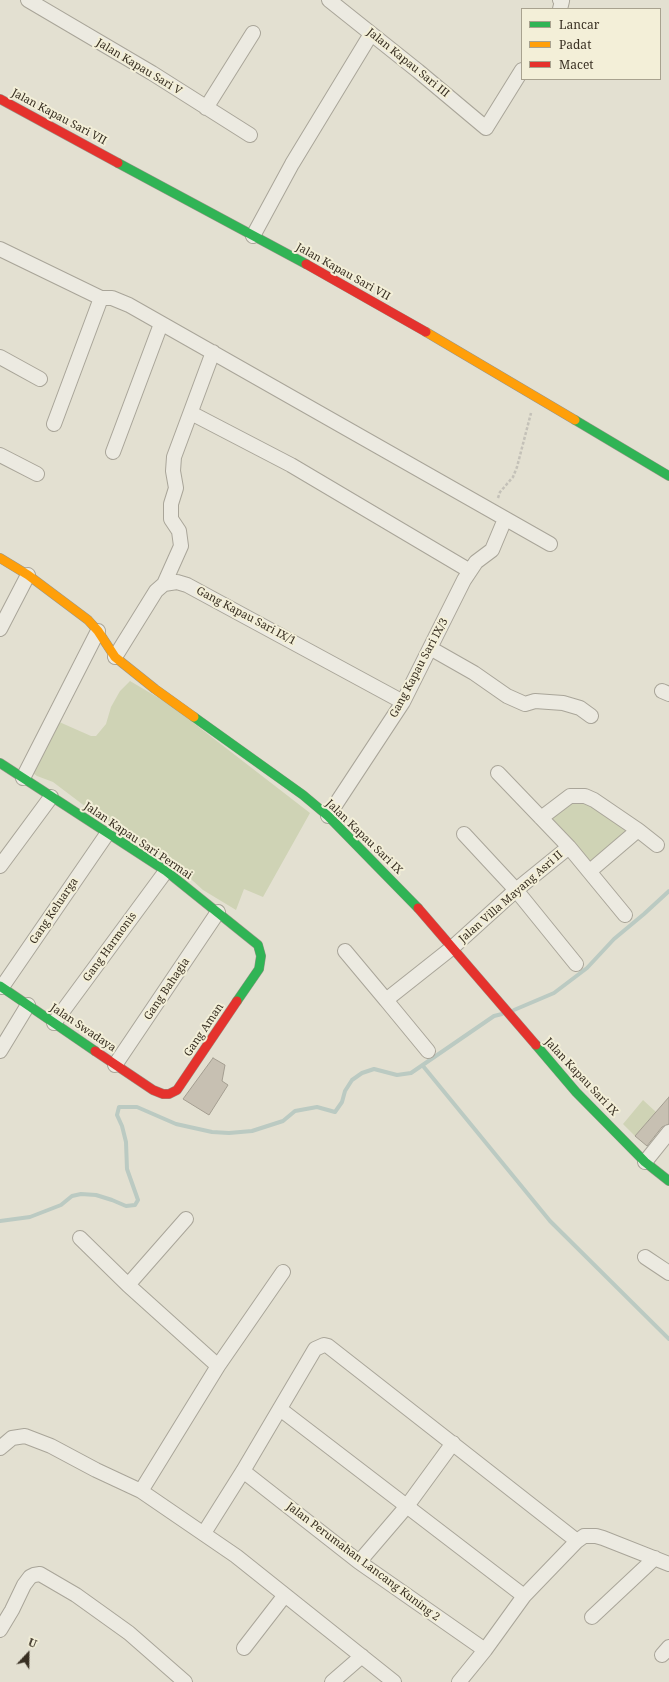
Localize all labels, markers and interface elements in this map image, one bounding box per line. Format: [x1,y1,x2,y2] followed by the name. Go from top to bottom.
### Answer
[521,8,661,80] legend
[559,16,599,33] text: Lancar
[364,26,452,100] street label: Jalan Kapau Sari III
[94,36,184,98] street label: Jalan Kapau Sari V
[559,36,591,53] text: Padat
[559,56,594,73] text: Macet
[9,86,109,148] street label: Jalan Kapau Sari VII
[294,241,392,303] street label: Jalan Kapau Sari VII
[194,584,298,648] street label: Gang Kapau Sari IX/1
[387,616,451,720] street label: Gang Kapau Sari IX/3
[323,797,405,877] street label: Jalan Kapau Sari IX
[81,800,195,882] street label: Jalan Kapau Sari Permai
[456,848,566,946] street label: Jalan Villa Mayang Asri II
[27,875,81,947] street label: Gang Keluarga
[80,910,140,984] street label: Gang Harmonis
[141,955,193,1023] street label: Gang Bahagia
[48,1001,118,1055] street label: Jalan Swadaya
[181,1001,227,1059] street label: Gang Aman
[542,1035,620,1119] street label: Jalan Kapau Sari IX
[284,1500,442,1624] street label: Jalan Perumahan Lancang Kuning 2
[8,1634,48,1674] north arrow
[26,1634,39,1651] text: U

